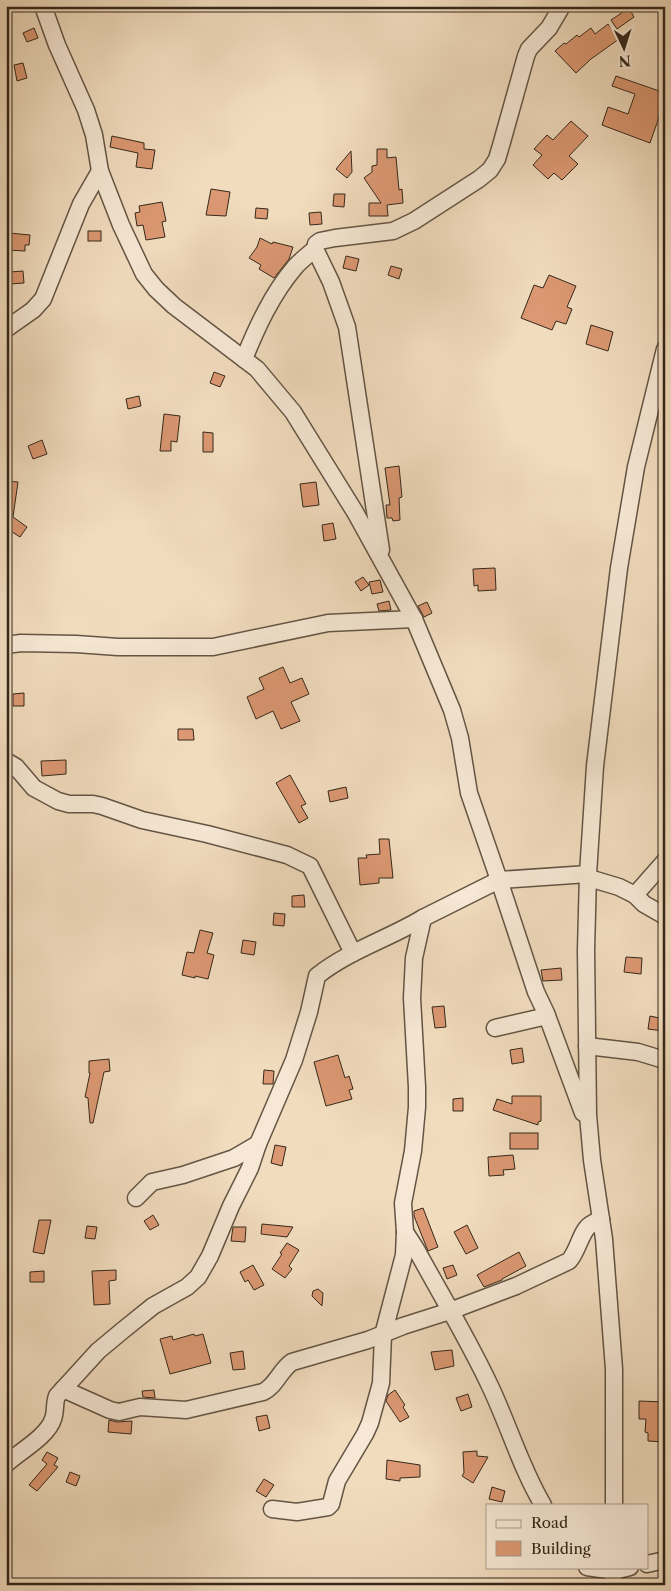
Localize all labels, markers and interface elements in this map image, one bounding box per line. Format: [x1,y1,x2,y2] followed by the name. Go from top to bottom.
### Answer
[598,22,648,72] north arrow
[618,52,632,70] text: N
[486,1504,648,1568] legend
[531,1513,568,1532] text: Road
[531,1539,591,1558] text: Building

